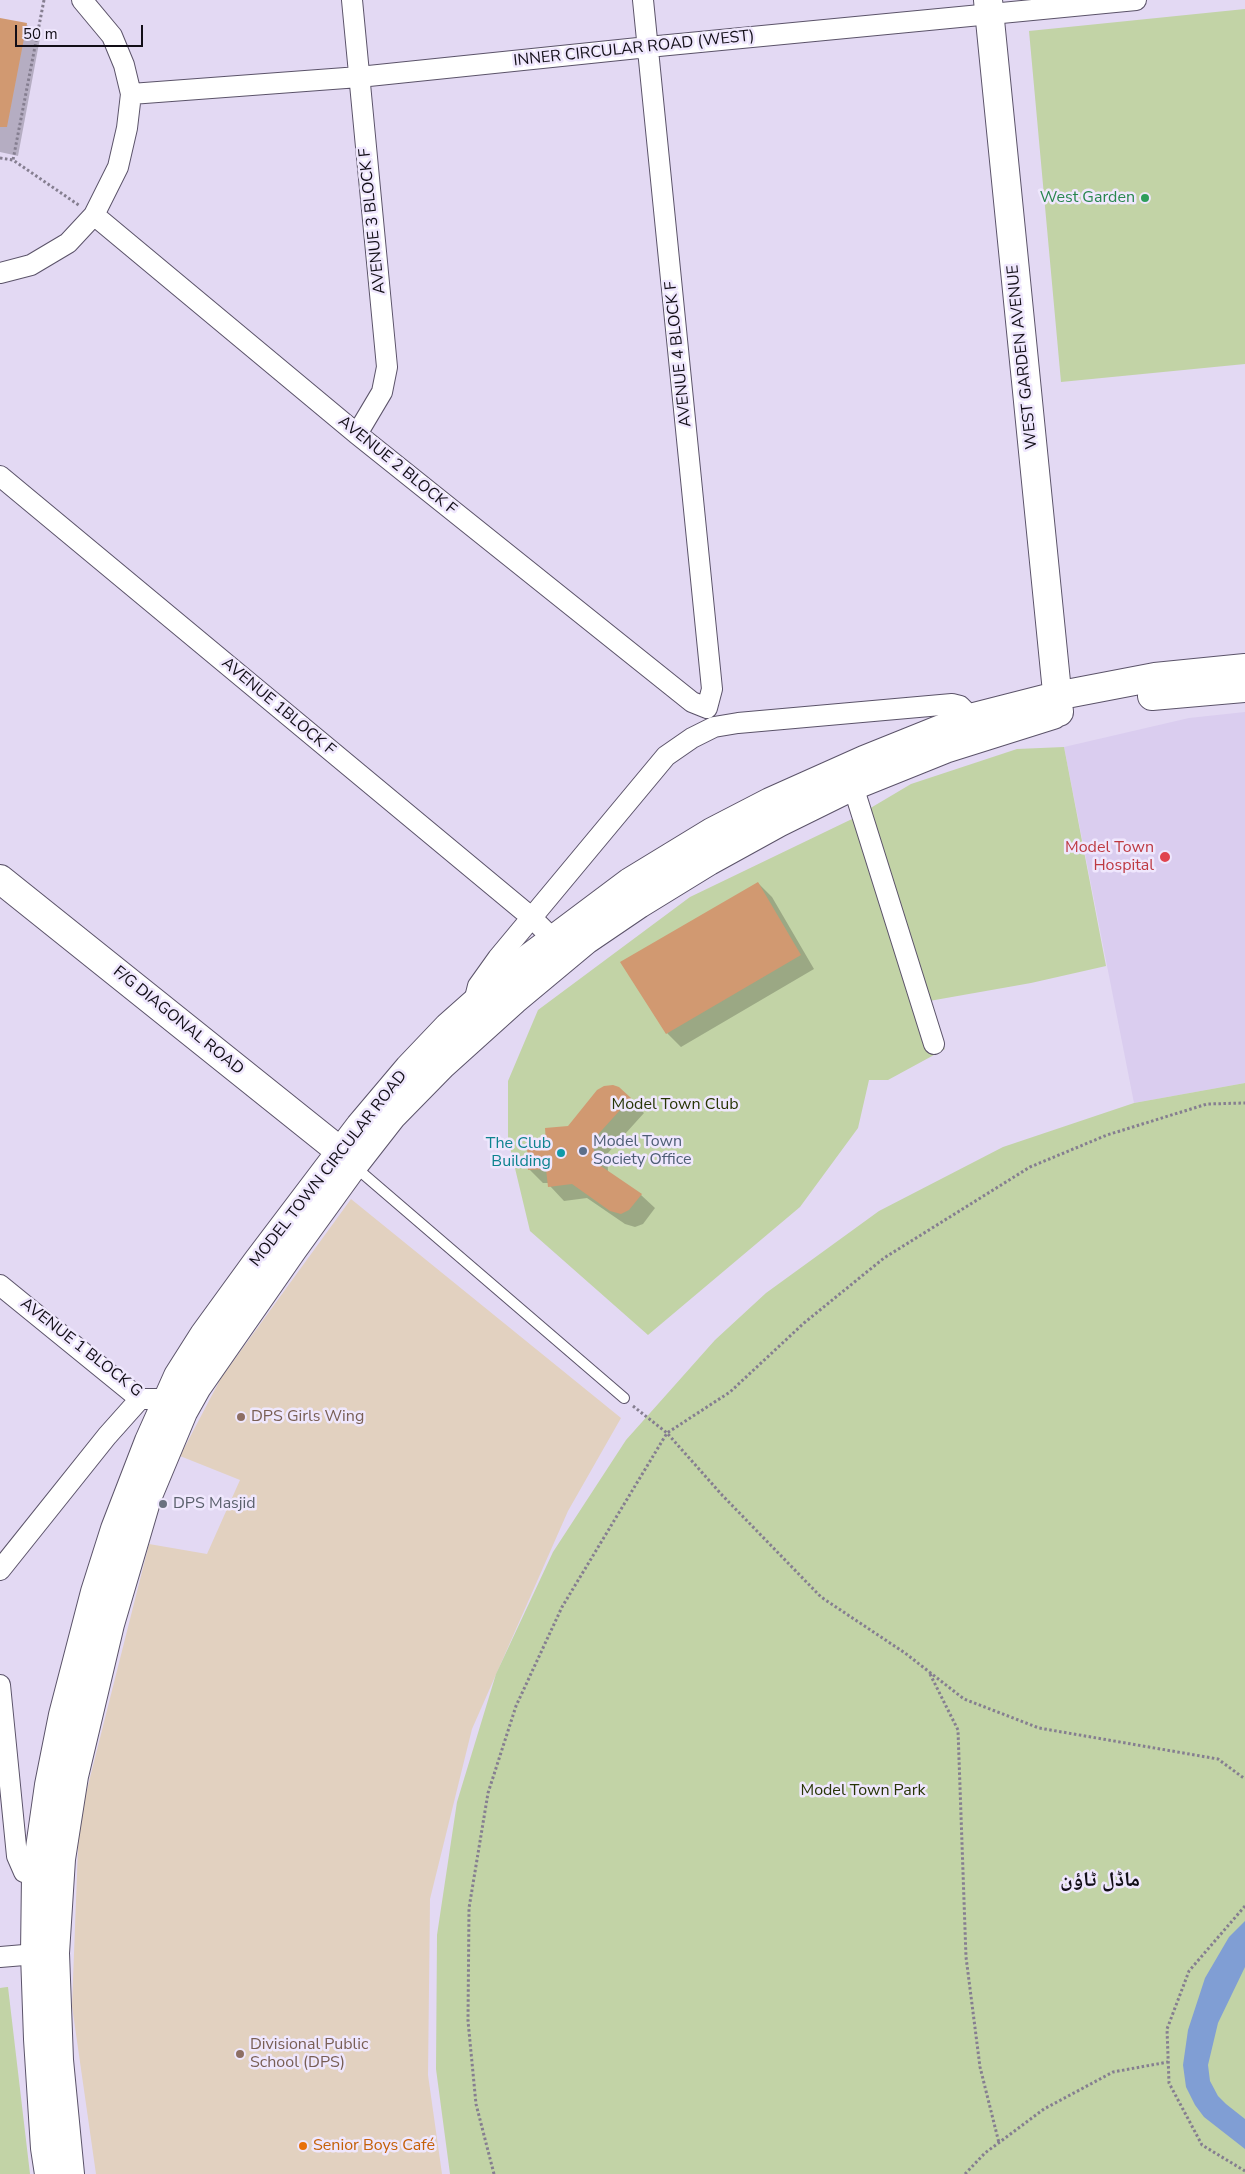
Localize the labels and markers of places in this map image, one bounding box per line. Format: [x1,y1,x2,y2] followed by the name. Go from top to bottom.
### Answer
[1040,188,1135,208] place label: West Garden
[1139,192,1151,204] marker: West Garden
[1065,838,1154,876] place label: Model Town Hospital
[1158,850,1172,864] marker: Model Town Hospital
[593,1132,691,1170] place label: Model Town Society Office
[486,1134,551,1172] place label: The Club Building
[577,1145,589,1157] marker: Model Town Society Office
[555,1147,567,1159] marker: The Club Building
[251,1407,364,1427] place label: DPS Girls Wing
[235,1411,247,1423] marker: DPS Girls Wing
[173,1494,256,1514] place label: DPS Masjid
[157,1498,169,1510] marker: DPS Masjid
[250,2035,368,2073] place label: Divisional Public School (DPS)
[234,2048,246,2060] marker: Divisional Public School (DPS)
[313,2136,435,2156] place label: Senior Boys Café
[297,2140,309,2152] marker: Senior Boys Café

